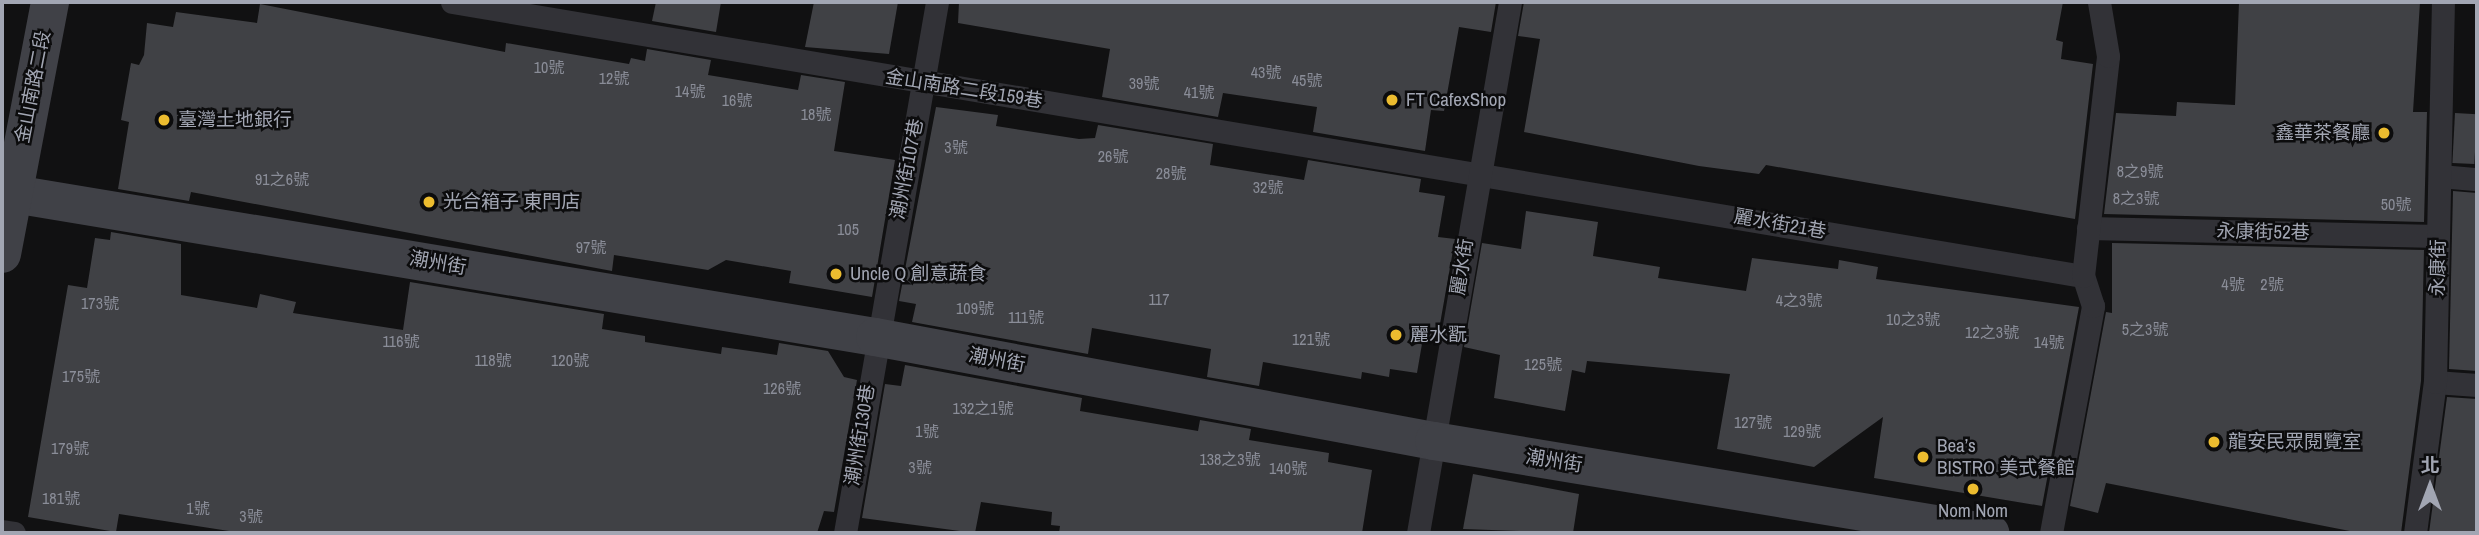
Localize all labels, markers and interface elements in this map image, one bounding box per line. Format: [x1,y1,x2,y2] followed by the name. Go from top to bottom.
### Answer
[11,29,55,145] street label: 金山南路二段
[534,57,564,77] house number: 10號
[1251,62,1281,82] house number: 43號
[884,65,1044,113] street label: 金山南路二段159巷
[599,68,629,88] house number: 12號
[1292,70,1322,90] house number: 45號
[1129,73,1159,93] house number: 39號
[675,81,705,101] house number: 14號
[1184,82,1214,102] house number: 41號
[1406,89,1506,111] place label: FT CafexShop
[722,90,752,110] house number: 16號
[1384,92,1400,108] marker: FT CafexShop
[801,104,831,124] house number: 18號
[178,109,292,131] place label: 臺灣土地銀行
[156,112,172,128] marker: 臺灣土地銀行
[886,117,928,221] street label: 潮州街107巷
[2275,122,2370,144] place label: 鑫華茶餐廳
[2376,125,2392,141] marker: 鑫華茶餐廳
[944,137,968,157] house number: 3號
[1098,146,1128,166] house number: 26號
[2117,161,2163,181] house number: 8之9號
[1156,163,1186,183] house number: 28號
[255,169,309,189] house number: 91之6號
[1253,177,1283,197] house number: 32號
[2113,188,2159,208] house number: 8之3號
[443,191,580,213] place label: 光合箱子 東門店
[421,194,437,210] marker: 光合箱子 東門店
[2381,194,2411,214] house number: 50號
[1732,205,1828,243] street label: 麗水街21巷
[837,219,859,239] house number: 105
[2216,220,2310,244] street label: 永康街52巷
[576,237,606,257] house number: 97號
[1446,237,1478,297] street label: 麗水街
[2426,239,2450,297] street label: 永康街
[408,247,468,279] street label: 潮州街
[850,263,987,285] place label: Uncle Q 創意蔬食
[828,266,844,282] marker: Uncle Q 創意蔬食
[2221,274,2245,294] house number: 4號
[2260,274,2284,294] house number: 2號
[1149,289,1169,309] house number: 117
[1776,290,1822,310] house number: 4之3號
[81,293,119,313] house number: 173號
[956,298,994,318] house number: 109號
[1008,307,1044,327] house number: 111號
[1886,309,1940,329] house number: 10之3號
[2122,319,2168,339] house number: 5之3號
[1965,322,2019,342] house number: 12之3號
[1410,324,1467,346] place label: 麗水翫
[1388,327,1404,343] marker: 麗水翫
[1292,329,1330,349] house number: 121號
[383,331,419,351] house number: 116號
[2034,332,2064,352] house number: 14號
[967,343,1027,377] street label: 潮州街
[475,350,511,370] house number: 118號
[551,350,589,370] house number: 120號
[1524,354,1562,374] house number: 125號
[62,366,100,386] house number: 175號
[763,378,801,398] house number: 126號
[841,383,879,487] street label: 潮州街130巷
[952,398,1014,418] house number: 132之1號
[1734,412,1772,432] house number: 127號
[915,421,939,441] house number: 1號
[1783,421,1821,441] house number: 129號
[2228,431,2361,453] place label: 龍安民眾閱覽室
[2206,434,2222,450] marker: 龍安民眾閱覽室
[1937,435,2075,479] place label: Bea’s BISTRO 美式餐館
[51,438,89,458] house number: 179號
[1524,445,1584,477] street label: 潮州街
[1199,449,1261,469] house number: 138之3號
[1915,449,1931,465] marker: Bea’s BISTRO 美式餐館
[2395,451,2465,521] north arrow
[2420,452,2440,478] text: 北
[908,457,932,477] house number: 3號
[1269,458,1307,478] house number: 140號
[1965,481,1981,497] marker: Nom Nom
[42,488,80,508] house number: 181號
[186,498,210,518] house number: 1號
[1938,500,2008,522] place label: Nom Nom
[239,506,263,526] house number: 3號

